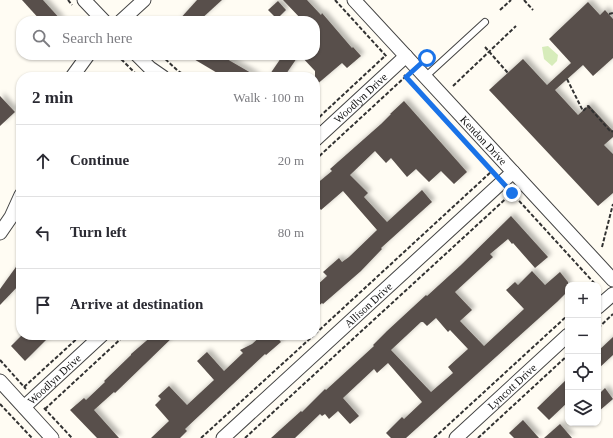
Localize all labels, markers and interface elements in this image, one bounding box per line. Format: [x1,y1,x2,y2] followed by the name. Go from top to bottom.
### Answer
[16,16,320,60] search box
[30,27,52,49] icon: search
[62,30,132,46] text: Search here
[418,49,436,67] route start
[332,70,390,125] street label: Woodlyn Drive
[32,88,73,107] text: 2 min
[233,90,304,105] text: Walk · 100 m
[458,113,509,167] street label: Kendon Drive
[32,150,54,172] icon: ahead
[70,152,129,168] text: Continue
[278,153,304,168] text: 20 m
[503,184,521,202] route end
[32,222,54,244] icon: left
[70,224,127,240] text: Turn left
[278,225,304,240] text: 80 m
[342,280,395,330] street label: Allison Drive
[565,282,601,426] map controls
[565,282,601,318] button: +
[32,294,54,316] icon: arrive
[70,296,203,312] text: Arrive at destination
[565,318,601,354] button: −
[25,352,83,407] street label: Woodlyn Drive
[565,354,601,390] button: locate
[485,361,539,412] street label: Lyncott Drive
[565,390,601,426] button: layers

